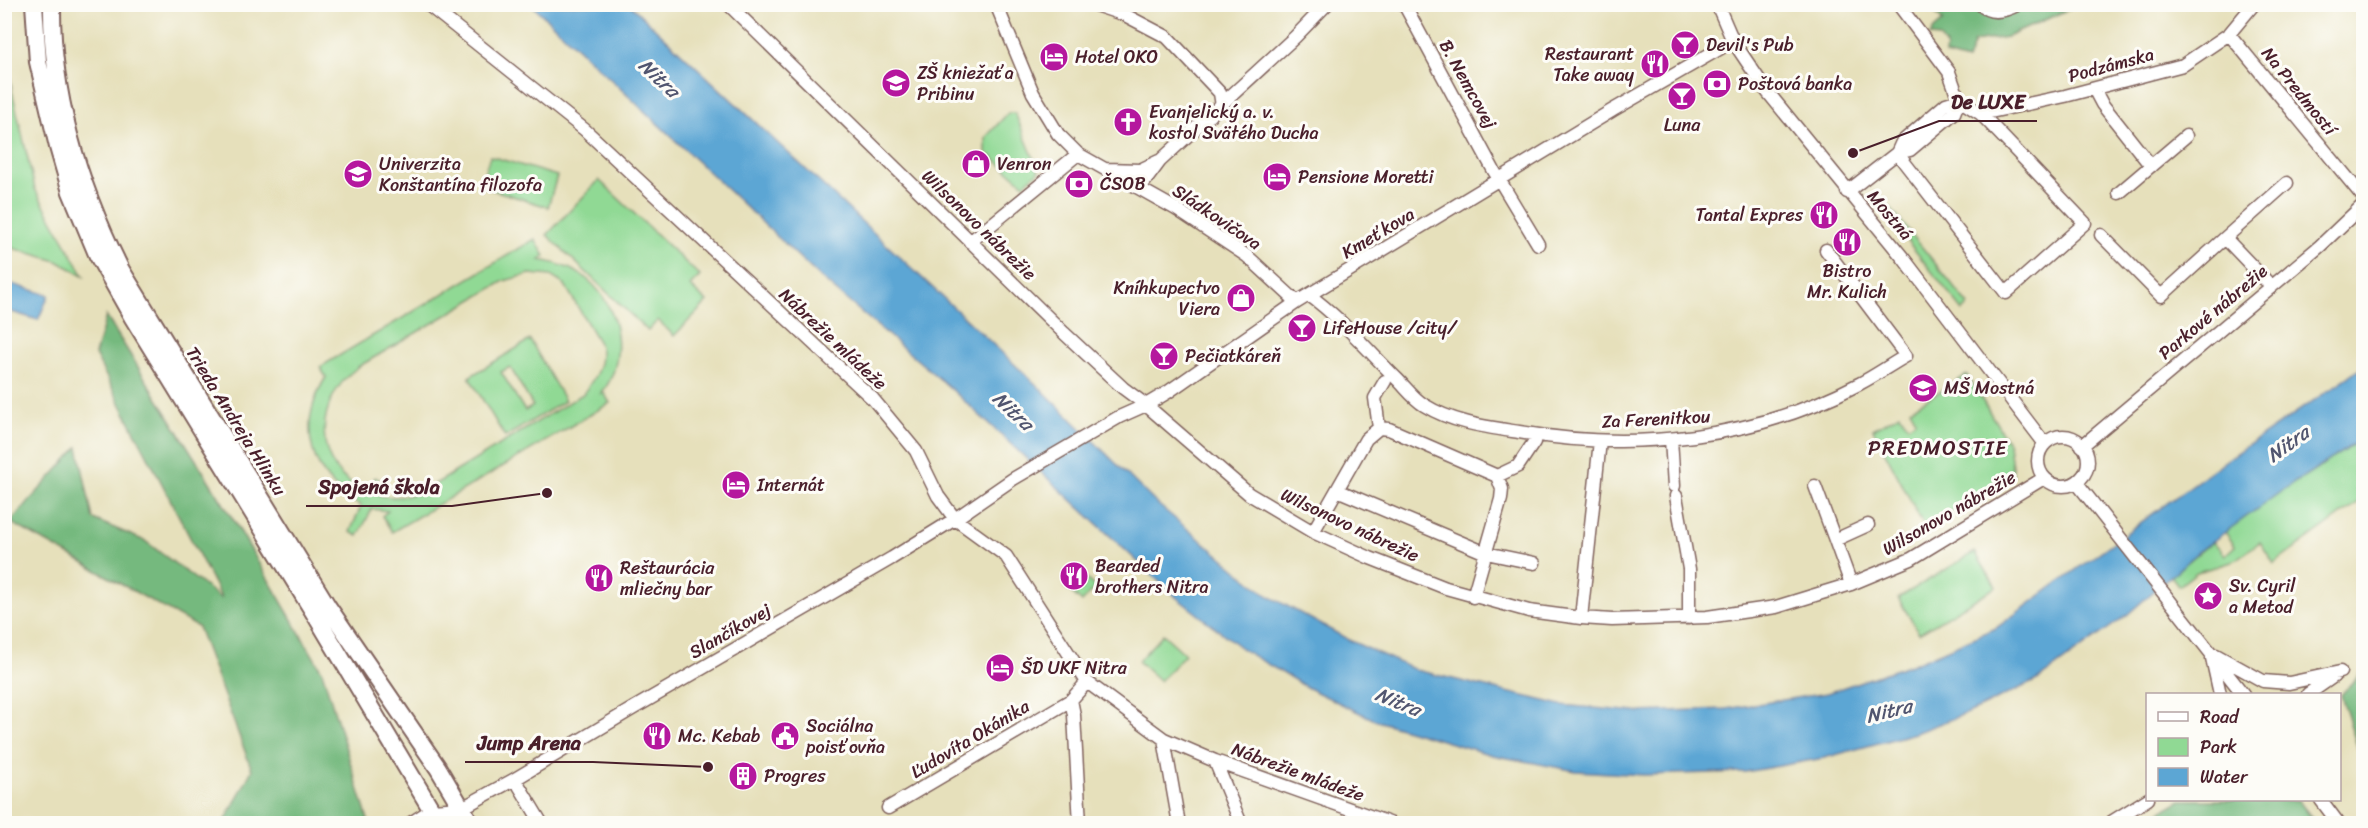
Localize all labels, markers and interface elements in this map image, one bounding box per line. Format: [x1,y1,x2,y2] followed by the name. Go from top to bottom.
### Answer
[1669,29,1701,61] bar icon: Devil's Pub
[1706,29,1794,61] place label: Devil's Pub
[1430,33,1506,135] street label: B. Nemcovej
[1545,38,1635,91] place label: Restaurant Take away
[2064,38,2158,92] street label: Podzámska
[2253,39,2346,144] street label: Na Predmostí
[1038,41,1070,73] hotel icon: Hotel OKO
[1075,41,1158,73] place label: Hotel OKO
[1639,48,1671,80] restaurant icon: Restaurant Take away
[630,49,690,109] water label: Nitra
[917,57,1014,110] place label: ZŠ kniežaťa Pribinu
[880,67,912,99] school or university icon: ZŠ kniežaťa Pribinu
[1701,68,1733,100] bank icon: Poštová banka
[1738,68,1852,100] place label: Poštová banka
[1666,80,1698,112] bar icon: Luna
[1939,83,2037,121] callout: De LUXE
[1951,85,2027,120] text: De LUXE
[1149,96,1319,149] place label: Evanjelický a. v. kostol Svätého Ducha
[1112,106,1144,138] church icon: Evanjelický a. v. kostol Svätého Ducha
[1664,109,1701,141] place label: Luna
[379,148,542,201] place label: Univerzita Konštantína filozofa
[960,148,992,180] shop icon: Venron
[997,148,1052,180] place label: Venron
[342,158,374,190] school or university icon: Univerzita Konštantína filozofa
[914,161,1044,289] street label: Wilsonovo nábrežie
[1261,161,1293,193] hotel icon: Pensione Moretti
[1298,161,1434,193] place label: Pensione Moretti
[1063,168,1095,200] bank icon: ČSOB
[1100,168,1146,200] place label: ČSOB
[1166,175,1268,259] street label: Sládkovičova
[1859,182,1921,248] street label: Mostná
[1335,198,1421,268] street label: Kmeťkova
[1696,199,1804,231] place label: Tantal Expres
[1808,199,1840,231] restaurant icon: Tantal Expres
[1831,226,1863,258] restaurant icon: Bistro Mr. Kulich
[1807,255,1887,308] place label: Bistro Mr. Kulich
[2151,256,2275,368] street label: Parkové nábrežie
[1113,272,1220,325] place label: Kníhkupectvo Viera
[771,280,895,398] street label: Nábrežie mládeže
[1225,282,1257,314] shop icon: Kníhkupectvo Viera
[1286,312,1318,344] bar icon: LifeHouse /city/
[1323,312,1458,344] place label: LifeHouse /city/
[177,340,295,503] street label: Trieda Andreja Hlinku
[1148,340,1180,372] bar icon: Pečiatkáreň
[1185,340,1281,372] place label: Pečiatkáreň
[1907,372,1939,404] school or university icon: MŠ Mostná
[1944,372,2034,404] place label: MŠ Mostná
[984,382,1044,442] water label: Nitra
[1601,400,1712,438] street label: Za Ferenitkou
[2259,414,2319,472] water label: Nitra
[1868,429,2008,467] district label: PREDMOSTIE
[1876,462,2022,564] street label: Wilsonovo nábrežie
[306,468,452,506] callout: Spojená škola
[720,469,752,501] hotel icon: Internát
[756,469,825,501] place label: Internát
[317,470,440,505] text: Spojená škola
[1275,479,1425,571] street label: Wilsonovo nábrežie
[1095,550,1209,603] place label: Bearded brothers Nitra
[620,552,715,605] place label: Reštaurácia mliečny bar
[1058,560,1090,592] restaurant icon: Bearded brothers Nitra
[583,562,615,594] restaurant icon: Reštaurácia mliečny bar
[2229,570,2296,623] place label: Sv. Cyril a Metod
[2192,580,2224,612] place icon: Sv. Cyril a Metod
[683,594,777,668] street label: Slančíkovej
[984,652,1016,684] hotel icon: ŠD UKF Nitra
[1021,652,1128,684] place label: ŠD UKF Nitra
[1370,677,1429,728] water label: Nitra
[1862,688,1919,734] water label: Nitra
[904,690,1037,787] street label: Ľudovíta Okánika
[2146,693,2341,801] legend
[2200,701,2240,733] text: Road
[805,710,885,763] place label: Sociálna poisťovňa
[641,720,673,752] restaurant icon: Mc. Kebab
[678,720,761,752] place label: Mc. Kebab
[769,720,801,752] public building icon: Sociálna poisťovňa
[465,724,593,762] callout: Jump Arena
[476,726,582,761] text: Jump Arena
[2200,731,2237,763] text: Park
[1227,733,1369,811] street label: Nábrežie mládeže
[727,760,759,792] building icon: Progres
[764,760,826,792] place label: Progres
[2200,761,2249,793] text: Water

